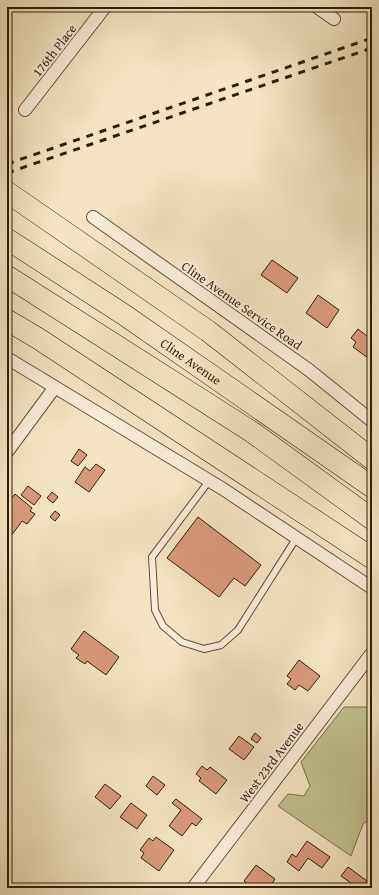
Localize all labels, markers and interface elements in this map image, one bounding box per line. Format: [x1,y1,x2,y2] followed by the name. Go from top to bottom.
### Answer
[28,20,81,81] street label: 176th Place
[178,257,306,354] street label: Cline Avenue Service Road
[156,334,225,390] street label: Cline Avenue
[235,718,308,807] street label: West 23rd Avenue

